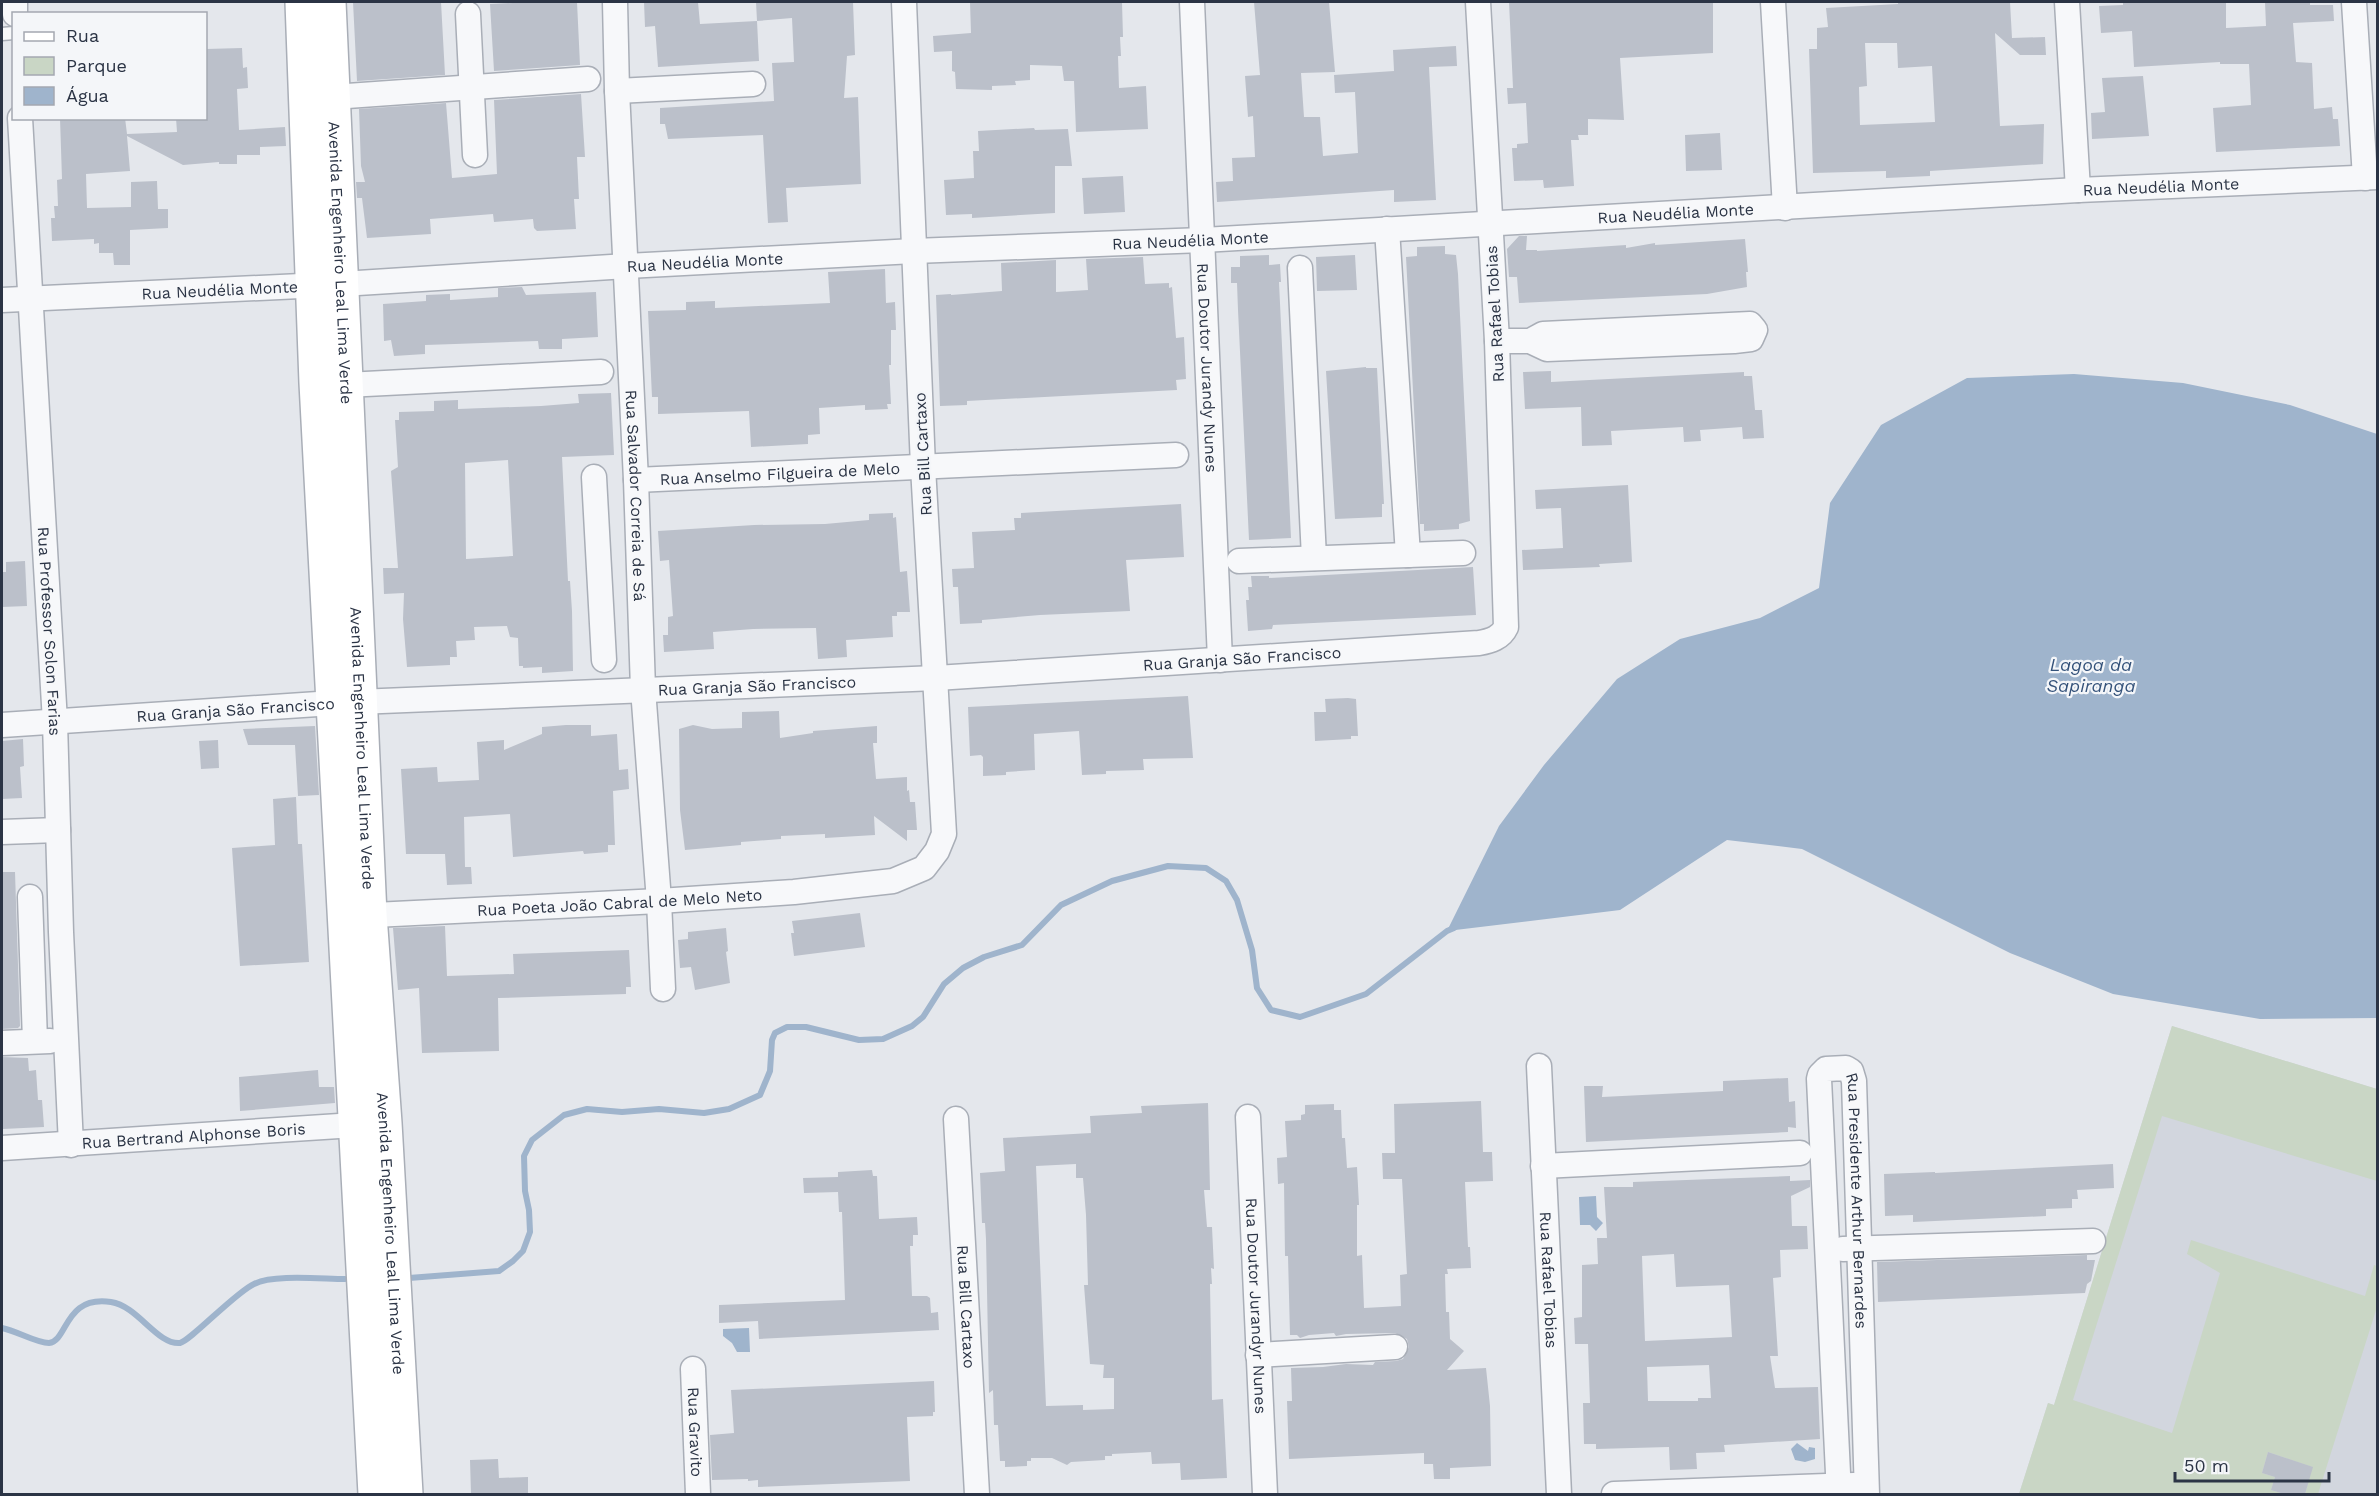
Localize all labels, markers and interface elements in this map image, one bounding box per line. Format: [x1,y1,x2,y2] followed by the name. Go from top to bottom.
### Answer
[12,12,207,120] legend
[66,25,99,46] text: Rua
[66,55,127,76] text: Parque
[66,85,109,106] text: Água
[325,121,357,405] street label: Avenida Engenheiro Leal Lima Verde
[2082,174,2240,199] street label: Rua Neudélia Monte
[1597,199,1754,227] street label: Rua Neudélia Monte
[1112,227,1269,253] street label: Rua Neudélia Monte
[1482,245,1508,383] street label: Rua Rafael Tobias
[626,248,784,276] street label: Rua Neudélia Monte
[1194,263,1222,473] street label: Rua Doutor Jurandy Nunes
[141,277,299,303] street label: Rua Neudélia Monte
[622,389,650,602] street label: Rua Salvador Correia de Sá
[910,392,936,516] street label: Rua Bill Cartaxo
[659,458,900,488] street label: Rua Anselmo Filgueira de Melo
[34,526,65,736] street label: Rua Professor Solon Farias
[347,606,378,890] street label: Avenida Engenheiro Leal Lima Verde
[1142,642,1342,674] street label: Rua Granja São Francisco
[2046,654,2136,696] water label: Lagoa da Sapiranga
[657,672,857,699] street label: Rua Granja São Francisco
[136,693,335,726] street label: Rua Granja São Francisco
[477,885,763,919] street label: Rua Poeta João Cabral de Melo Neto
[1842,1070,1871,1329] street label: Rua Presidente Arthur Bernardes
[373,1091,409,1375] street label: Avenida Engenheiro Leal Lima Verde
[81,1119,306,1152] street label: Rua Bertrand Alphonse Boris
[1242,1197,1271,1414] street label: Rua Doutor Jurandyr Nunes
[1536,1211,1562,1349] street label: Rua Rafael Tobias
[954,1244,979,1369] street label: Rua Bill Cartaxo
[684,1387,707,1477] street label: Rua Gravito
[2175,1445,2330,1483] scale bar
[2184,1455,2229,1476] text: 50 m

